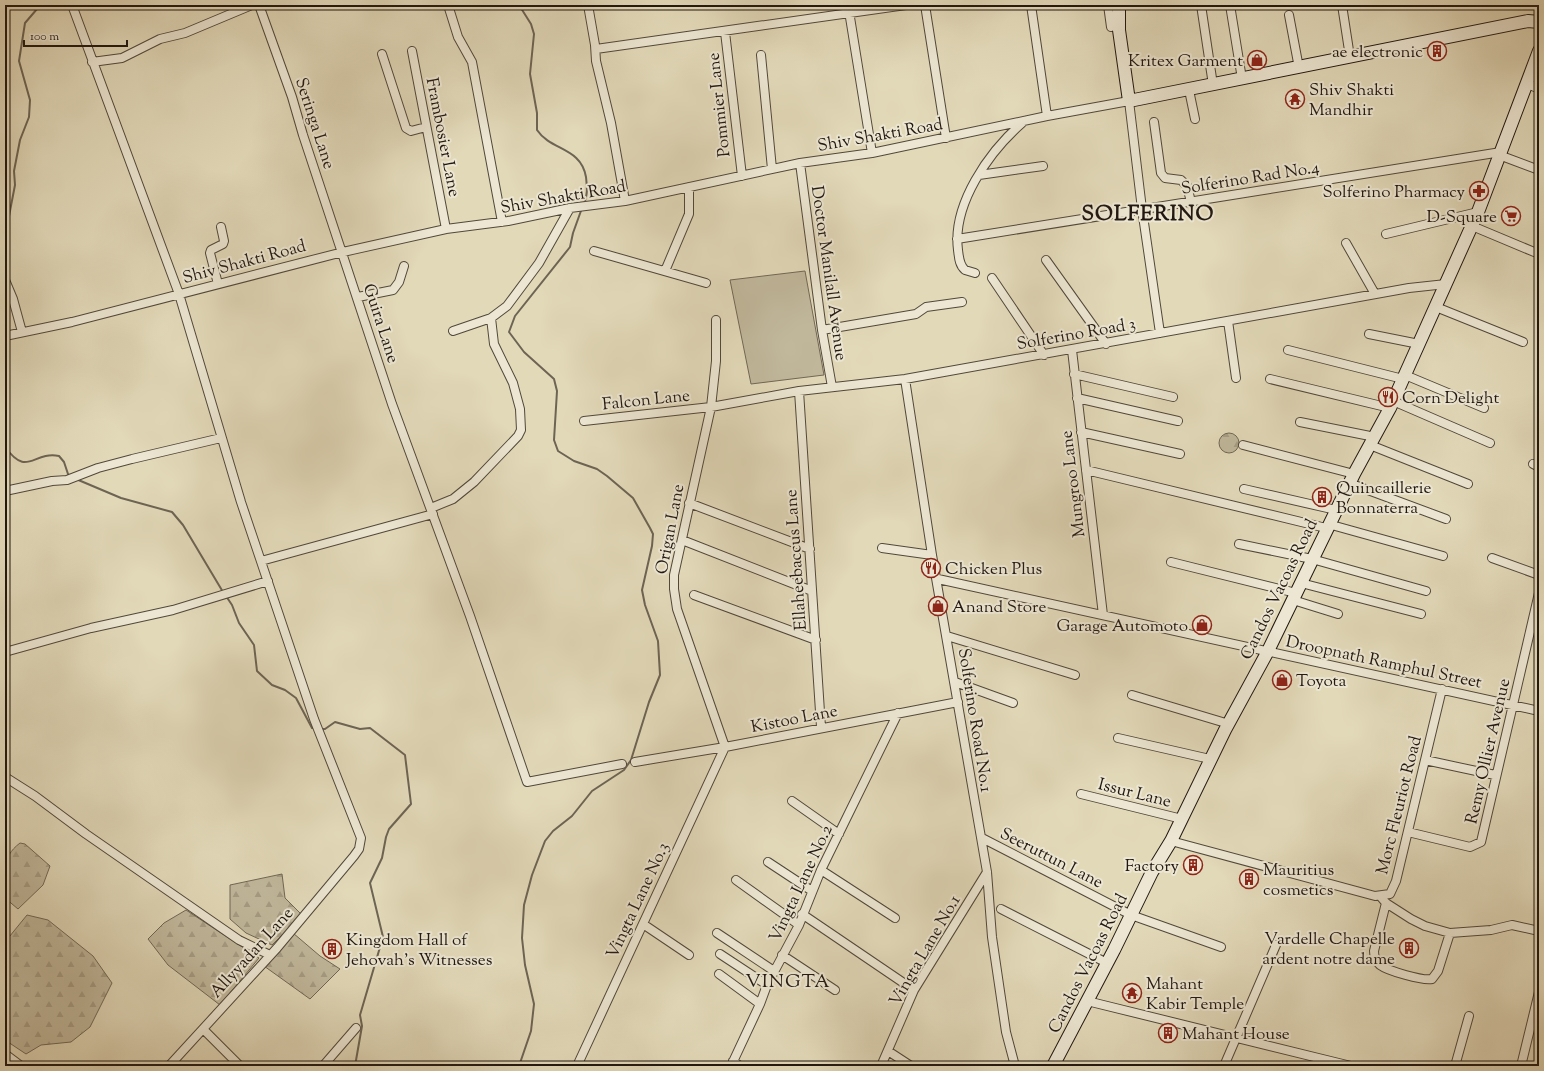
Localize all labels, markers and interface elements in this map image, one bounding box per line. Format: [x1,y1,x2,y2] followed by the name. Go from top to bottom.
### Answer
[24,22,127,48] scale bar
[30,28,59,46] text: 100 m
[1426,40,1448,62] building icon: ae electronic
[1332,41,1423,65] place label: ae electronic
[1246,49,1268,71] shop icon: Kritex Garment
[1128,50,1243,74] place label: Kritex Garment
[703,51,737,158] street label: Pommier Lane
[288,75,340,172] street label: Seringa Lane
[419,76,465,199] street label: Frambosier Lane
[1309,79,1394,123] place label: Shiv Shakti Mandhir
[1284,88,1306,110] temple icon: Shiv Shakti Mandhir
[816,113,945,159] street label: Shiv Shakti Road
[1179,156,1322,202] street label: Solferino Rad No.4
[499,175,628,221] street label: Shiv Shakti Road
[1468,180,1490,202] pharmacy icon: Solferino Pharmacy
[1323,181,1466,205] place label: Solferino Pharmacy
[804,184,852,362] street label: Doctor Manilall Avenue
[1081,200,1215,230] district label: SOLFERINO
[1500,205,1522,227] supermarket icon: D-Square
[1427,206,1497,230] place label: D-Square
[180,235,309,291] street label: Shiv Shakti Road
[356,281,404,366] street label: Guira Lane
[1015,313,1138,357] street label: Solferino Road 3
[601,384,691,418] street label: Falcon Lane
[1377,386,1399,408] restaurant icon: Corn Delight
[1402,387,1499,411] place label: Corn Delight
[1055,429,1092,539] street label: Mungroo Lane
[1336,477,1431,521] place label: Quincaillerie Bonnaterra
[650,482,691,576] street label: Origan Lane
[1311,486,1333,508] building icon: Quincaillerie Bonnaterra
[780,488,814,631] street label: Ellaheebaccus Lane
[1235,515,1324,664] street label: Candos Vacoas Road
[920,557,942,579] restaurant icon: Chicken Plus
[945,558,1043,582] place label: Chicken Plus
[927,595,949,617] shop icon: Anand Store
[952,596,1046,620] place label: Anand Store
[1191,614,1213,636] shop icon: Garage Automoto
[1056,615,1188,639] place label: Garage Automoto
[1283,630,1484,696] street label: Droopnath Ramphul Street
[951,647,997,794] street label: Solferino Road No.1
[1271,669,1293,691] shop icon: Toyota
[1296,670,1346,694] place label: Toyota
[1461,676,1517,827] street label: Remy Ollier Avenue
[749,700,840,740] street label: Kistoo Lane
[1371,733,1429,877] street label: Morc Fleuriot Road
[1095,773,1174,815] street label: Issur Lane
[764,821,840,946] street label: Vingta Lane No.2
[995,822,1107,895] street label: Seeruttun Lane
[601,839,676,963] street label: Vingta Lane No.3
[1182,854,1204,876] building icon: Factory
[1125,855,1180,879] place label: Factory
[1263,859,1334,903] place label: Mauritius cosmetics
[1238,868,1260,890] building icon: Mauritius cosmetics
[1043,890,1135,1038] street label: Candos Vacoas Road
[884,891,967,1011] street label: Vingta Lane No.1
[205,903,300,1004] street label: Allyyadan Lane
[1262,928,1395,972] place label: Vardelle Chapelle ardent notre dame
[345,929,493,973] place label: Kingdom Hall of Jehovah's Witnesses
[1398,937,1420,959] building icon: Vardelle Chapelle ardent notre dame
[321,938,343,960] building icon: Kingdom Hall of Jehovah's Witnesses
[745,969,831,996] district label: VINGTA
[1146,973,1244,1017] place label: Mahant Kabir Temple
[1121,982,1143,1004] temple icon: Mahant Kabir Temple
[1157,1022,1179,1044] building icon: Mahant House
[1182,1023,1290,1047] place label: Mahant House

